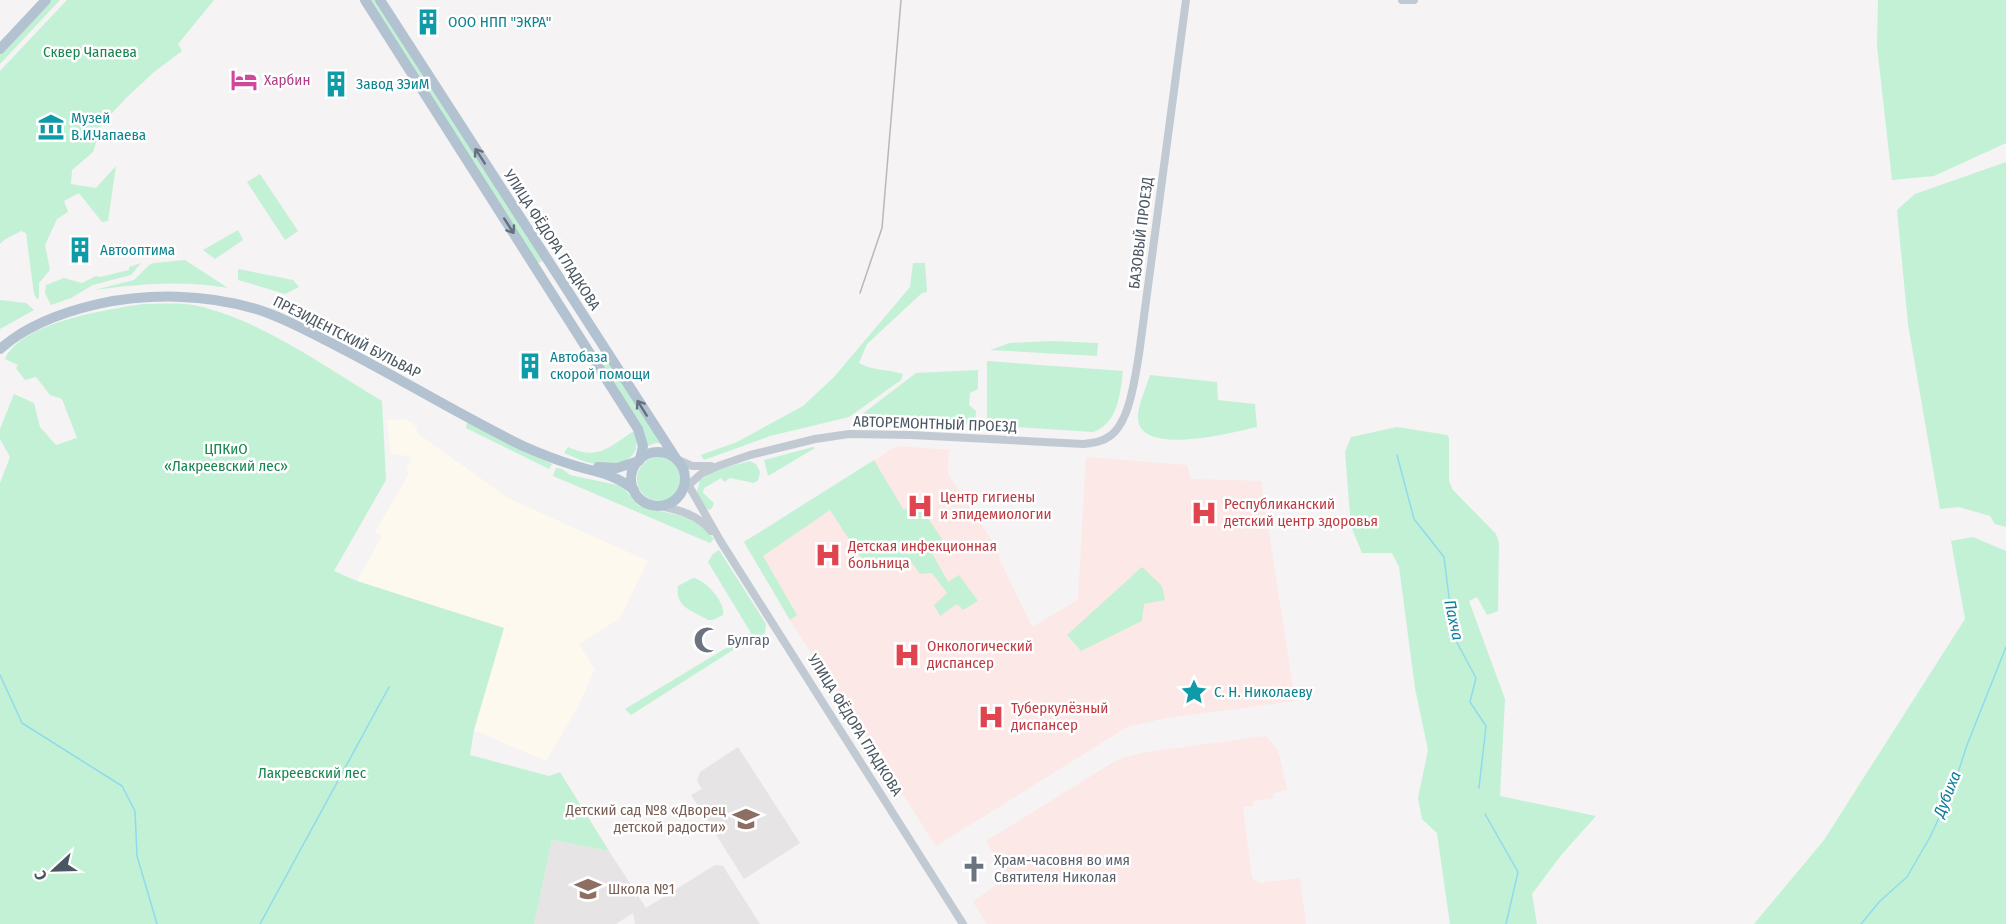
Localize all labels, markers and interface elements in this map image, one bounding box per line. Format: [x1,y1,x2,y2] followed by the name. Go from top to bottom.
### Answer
[413,7,443,37] building icon: ООО НПП "ЭКРА"
[448,13,551,31] place label: ООО НПП "ЭКРА"
[43,43,137,61] park label: Сквер Чапаева
[229,65,259,95] hotel icon: Харбин
[321,69,351,99] building icon: Завод ЗЭиМ
[264,71,310,89] place label: Харбин
[356,75,429,93] place label: Завод ЗЭиМ
[71,109,146,144] place label: Музей В.И.Чапаева
[36,112,66,142] museum icon: Музей В.И.Чапаева
[474,148,486,165] one-way arrow
[499,166,604,314] street label: УЛИЦА ФЁДОРА ГЛАДКОВА
[1125,176,1157,290] street label: БАЗОВЫЙ ПРОЕЗД
[503,218,515,234] one-way arrow
[65,235,95,265] building icon: Автооптима
[100,241,175,259] place label: Автооптима
[270,292,424,382] street label: ПРЕЗИДЕНТСКИЙ БУЛЬВАР
[550,348,650,383] place label: Автобаза скорой помощи
[515,351,545,381] building icon: Автобаза скорой помощи
[636,400,649,417] one-way arrow
[853,412,1017,436] street label: АВТОРЕМОНТНЫЙ ПРОЕЗД
[164,440,288,475] park label: ЦПКиО «Лакреевский лес»
[940,488,1052,523] place label: Центр гигиены и эпидемиологии
[905,491,935,521] hospital icon: Центр гигиены и эпидемиологии
[1224,495,1378,530] place label: Республиканский детский центр здоровья
[1189,498,1219,528] hospital icon: Республиканский детский центр здоровья
[847,537,997,572] place label: Детская инфекционная больница
[813,540,843,570] hospital icon: Детская инфекционная больница
[1440,598,1468,642] water label: Пахча
[692,625,722,655] mosque icon: Булгар
[727,631,770,649] place label: Булгар
[927,637,1033,672] place label: Онкологический диспансер
[892,640,922,670] hospital icon: Онкологический диспансер
[803,650,906,799] street label: УЛИЦА ФЁДОРА ГЛАДКОВА
[1179,677,1209,707] place icon: С. Н. Николаеву
[1214,683,1313,701] place label: С. Н. Николаеву
[1011,699,1108,734] place label: Туберкулёзный диспансер
[976,702,1006,732] hospital icon: Туберкулёзный диспансер
[258,764,367,782] park label: Лакреевский лес
[1929,768,1965,822] water label: Дубиха
[565,801,726,836] place label: Детский сад №8 «Дворец детской радости»
[731,804,761,834] school or university icon: Детский сад №8 «Дворец детской радости»
[24,840,84,900] north arrow
[994,851,1130,886] place label: Храм-часовня во имя Святителя Николая
[959,854,989,884] church icon: Храм-часовня во имя Святителя Николая
[30,867,51,883] text: С
[573,874,603,904] school or university icon: Школа №1
[608,880,675,898] place label: Школа №1

